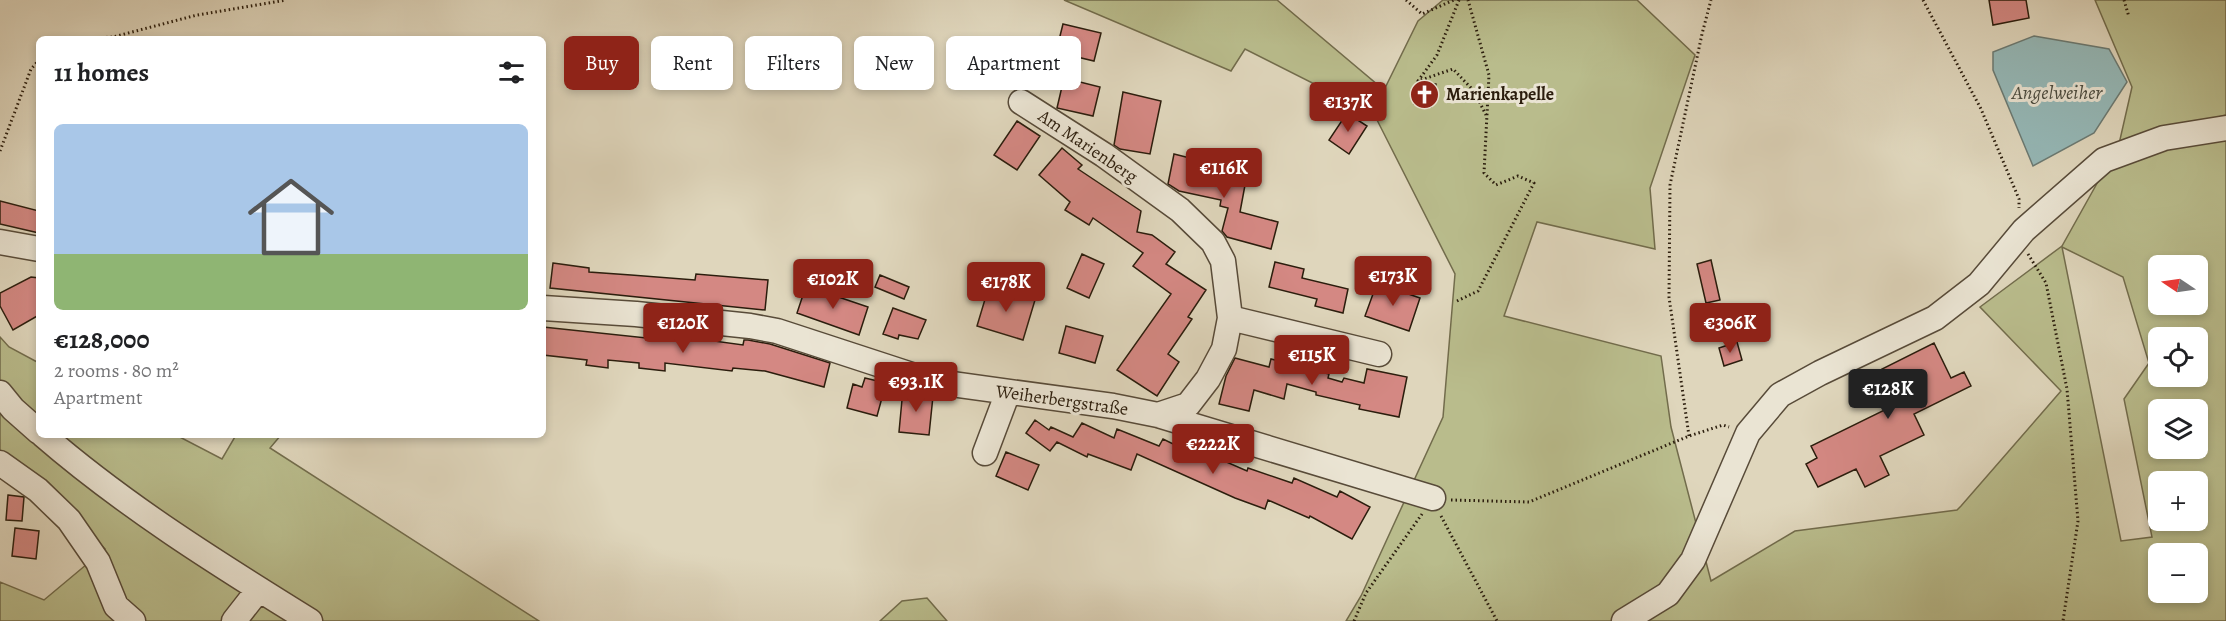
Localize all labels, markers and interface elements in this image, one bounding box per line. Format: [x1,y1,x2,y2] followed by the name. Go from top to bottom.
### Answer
[564,36,639,90] chip: Buy
[651,36,733,90] chip: Rent
[745,36,842,90] chip: Filters
[854,36,934,90] chip: New
[946,36,1081,90] chip: Apartment
[54,55,149,90] text: 11 homes
[495,56,528,89] icon: filters
[1409,78,1441,110] church icon: Marienkapelle
[2011,79,2103,106] water label: Angelweiher
[1306,82,1390,133] pin: €137K
[1446,82,1554,106] place label: Marienkapelle
[1324,88,1372,115] text: €137K
[1033,103,1142,188] street label: Am Marienberg
[1182,148,1266,199] pin: €116K
[1200,154,1248,181] text: €116K
[237,163,345,271] icon: home
[2148,255,2208,315] north arrow
[2148,255,2208,603] map controls
[1351,256,1435,307] pin: €173K
[791,259,875,310] pin: €102K
[964,262,1048,313] pin: €178K
[1369,262,1417,289] text: €173K
[807,265,859,292] text: €102K
[981,268,1031,295] text: €178K
[641,303,725,354] pin: €120K
[1688,303,1772,354] pin: €306K
[657,309,709,336] text: €120K
[1704,309,1756,336] text: €306K
[54,322,150,357] text: €128,000
[2148,327,2208,387] button: locate
[1270,335,1354,386] pin: €115K
[1288,341,1336,368] text: €115K
[54,357,179,384] text: 2 rooms · 80 m²
[867,362,965,413] pin: €93.1K
[888,368,944,395] text: €93.1K
[1846,369,1930,420] pin: €128K
[1862,375,1914,402] text: €128K
[993,379,1130,421] street label: Weiherbergstraße
[54,384,143,411] text: Apartment
[2148,399,2208,459] button: layers
[1171,424,1255,475] pin: €222K
[1186,430,1240,457] text: €222K
[2148,471,2208,531] button: +
[2148,543,2208,603] button: −

